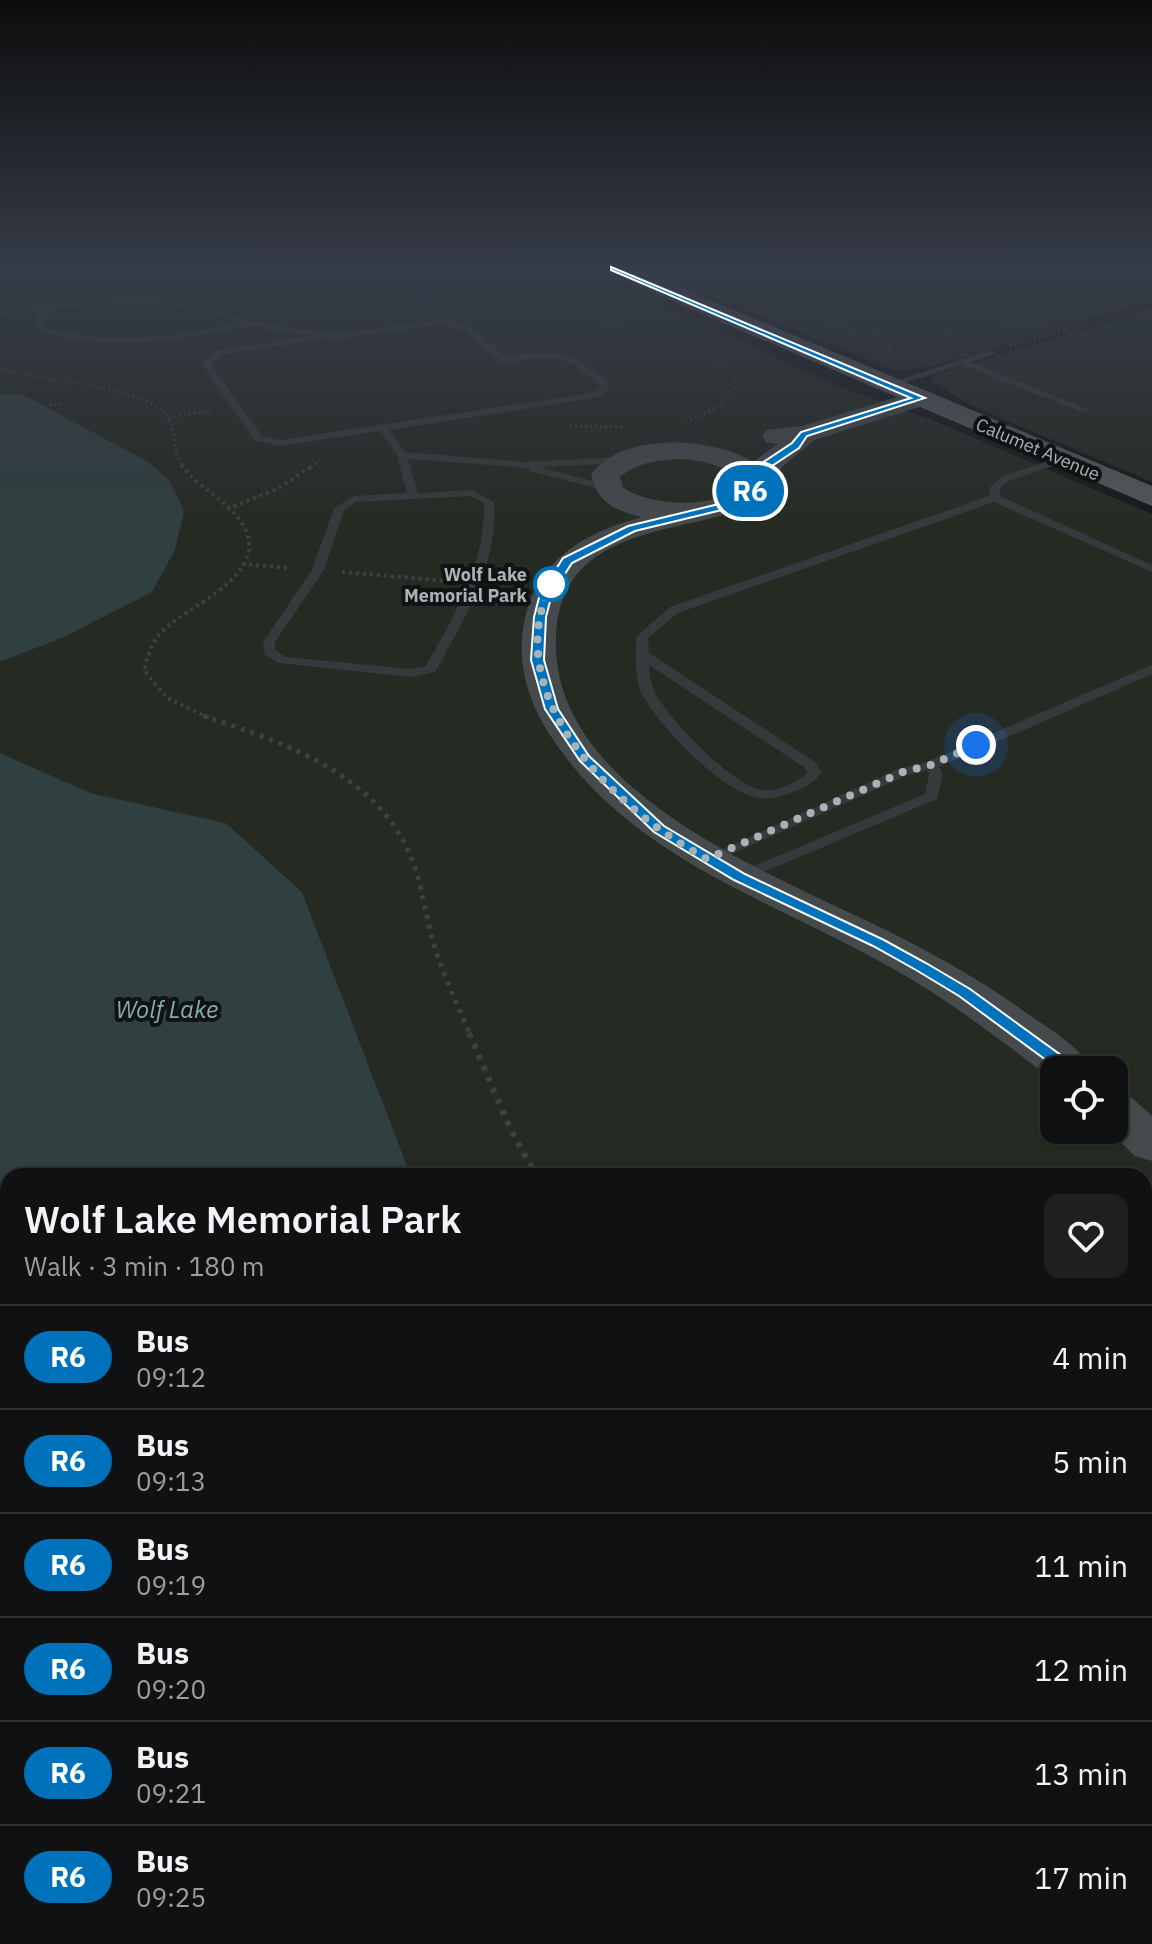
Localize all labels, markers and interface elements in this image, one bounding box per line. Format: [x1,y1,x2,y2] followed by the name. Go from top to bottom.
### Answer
[973,413,1103,485] street label: Calumet Avenue
[714,465,786,517] line badge: R6
[732,472,768,509] text: R6
[404,563,528,607] place label: Wolf Lake Memorial Park
[534,567,568,601] marker: Wolf Lake Memorial Park
[956,725,996,765] your location
[116,993,218,1025] water label: Wolf Lake
[1040,1056,1128,1144] map controls
[1040,1056,1128,1144] button: locate
[24,1194,461,1243] text: Wolf Lake Memorial Park
[1044,1194,1128,1278] button: heart
[24,1249,264,1283] text: Walk · 3 min · 180 m
[136,1321,189,1360] text: Bus
[50,1338,86,1375] text: R6
[1052,1338,1128,1377] text: 4 min
[136,1360,206,1394] text: 09:12
[136,1425,189,1464] text: Bus
[50,1442,86,1479] text: R6
[1052,1442,1128,1481] text: 5 min
[136,1464,206,1498] text: 09:13
[136,1529,189,1568] text: Bus
[50,1546,86,1583] text: R6
[1034,1546,1128,1585] text: 11 min
[136,1568,206,1602] text: 09:19
[136,1633,189,1672] text: Bus
[50,1650,86,1687] text: R6
[1034,1650,1128,1689] text: 12 min
[136,1672,206,1706] text: 09:20
[136,1737,189,1776] text: Bus
[50,1754,86,1791] text: R6
[1034,1754,1128,1793] text: 13 min
[136,1776,206,1810] text: 09:21
[136,1841,189,1880] text: Bus
[50,1858,86,1895] text: R6
[1034,1858,1128,1897] text: 17 min
[136,1880,206,1914] text: 09:25

